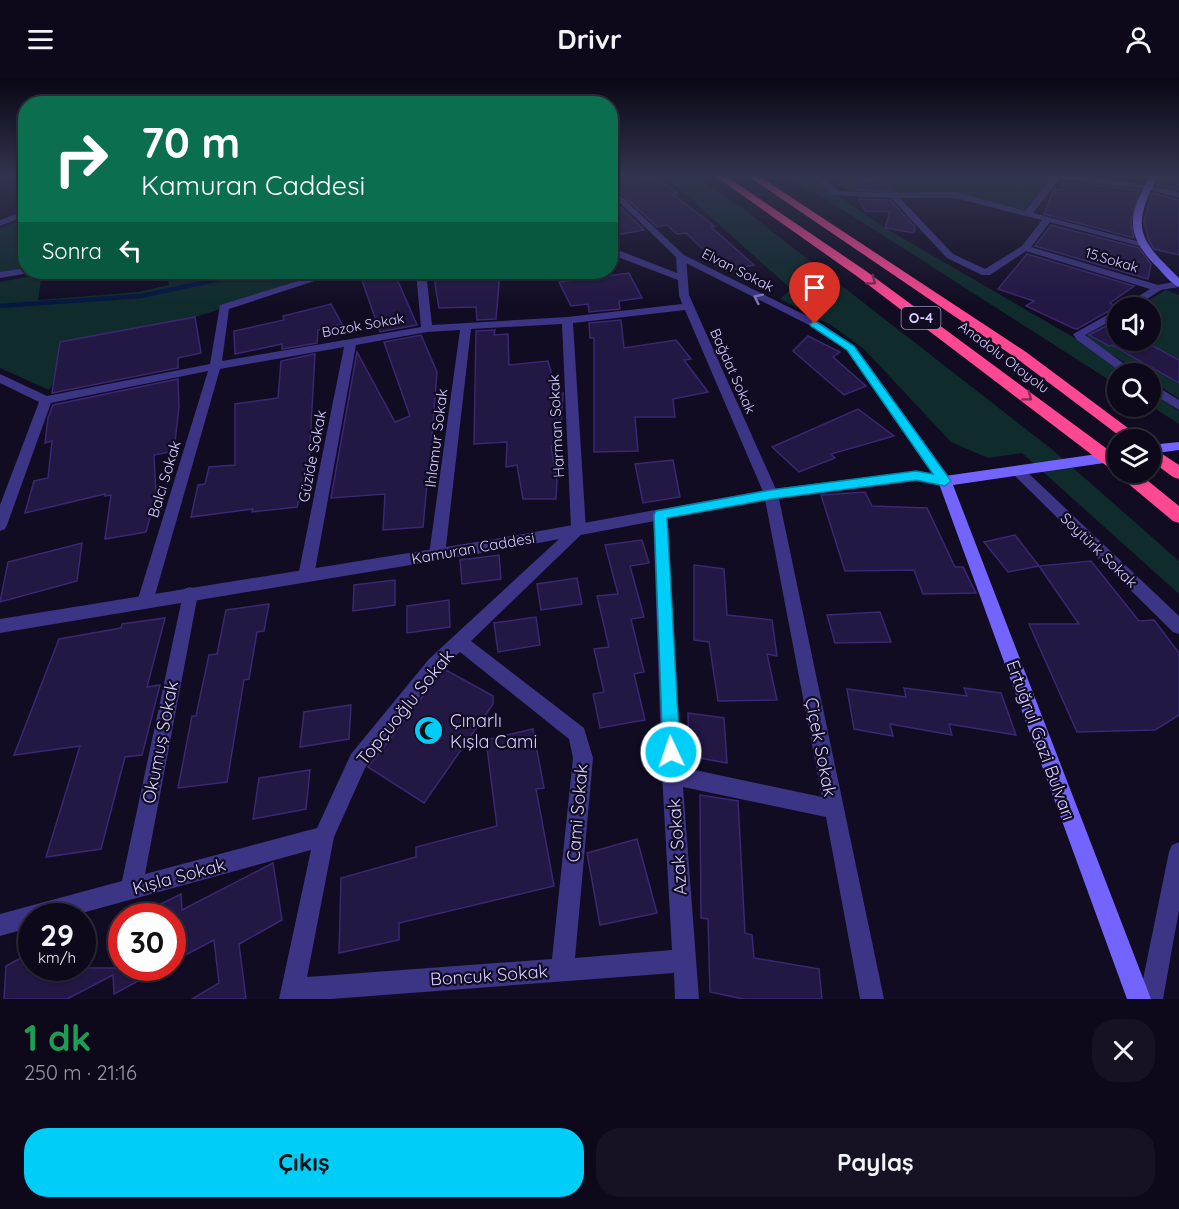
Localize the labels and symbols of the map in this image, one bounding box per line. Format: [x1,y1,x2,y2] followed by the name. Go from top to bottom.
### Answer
[1083,243,1141,277] street label: 15.Sokak
[699,244,777,296] street label: Elvan Sokak
[789,262,840,324] pin
[865,274,876,285] one-way arrow
[754,293,765,305] one-way arrow
[902,307,940,329] road number: O-4
[320,309,406,341] street label: Bozok Sokak
[955,317,1053,397] street label: Anadolu Otoyolu
[706,325,760,417] street label: Bağdat Sokak
[544,374,568,478] street label: Harman Sokak
[421,387,451,489] street label: Ihlamur Sokak
[1022,390,1033,401] one-way arrow
[294,408,330,504] street label: Güzide Sokak
[143,438,185,520] street label: Balcı Sokak
[1056,508,1142,592] street label: Soytürk Sokak
[410,528,536,568] street label: Kamuran Caddesi
[351,644,459,770] street label: Topçuoğlu Sokak
[1001,657,1081,823] street label: Ertuğrul Gazi Bulvarı
[137,679,183,805] street label: Okumuş Sokak
[800,695,842,799] street label: Çiçek Sokak
[450,709,537,753] place label: Çınarlı Kışla Cami
[413,714,445,746] mosque icon: Çınarlı Kışla Cami
[639,720,703,784] position arrow
[561,763,593,863] street label: Cami Sokak
[662,798,692,896] street label: Azak Sokak
[130,853,228,899] street label: Kışla Sokak
[108,903,186,981] speed limit sign: 30
[429,959,549,991] street label: Boncuk Sokak

